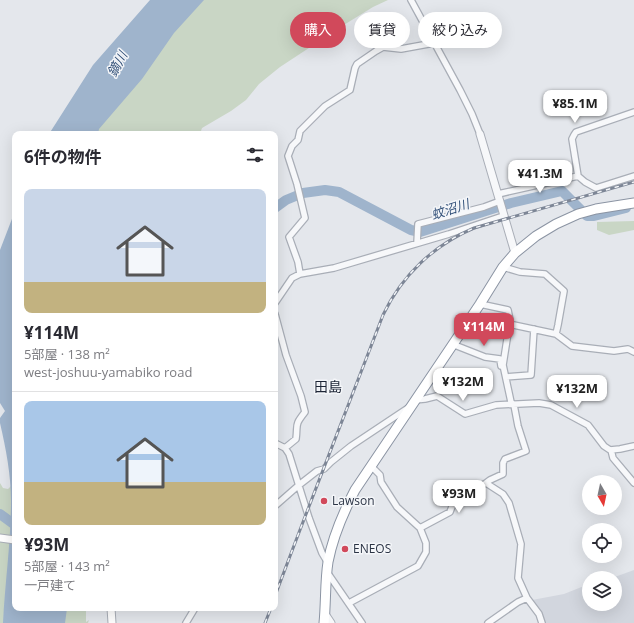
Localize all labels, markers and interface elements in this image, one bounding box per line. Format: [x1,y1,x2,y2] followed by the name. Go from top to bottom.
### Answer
[290,12,346,48] chip: 購入
[354,12,410,48] chip: 賃貸
[418,12,502,48] chip: 絞り込み
[103,47,132,80] water label: 鏑川
[542,90,608,124] pin: ¥85.1M
[552,94,598,112] text: ¥85.1M
[244,144,266,166] icon: filters
[24,145,102,168] text: 6件の物件
[507,160,573,194] pin: ¥41.3M
[517,164,563,182] text: ¥41.3M
[429,194,473,224] water label: 蚊沼川
[109,215,181,287] icon: home
[456,313,512,347] pin: ¥114M
[463,317,505,335] text: ¥114M
[24,321,79,344] text: ¥114M
[24,345,110,363] text: 5部屋 · 138 m²
[24,363,192,381] text: west-joshuu-yamabiko road
[435,368,491,402] pin: ¥132M
[442,372,484,390] text: ¥132M
[549,375,605,409] pin: ¥132M
[314,377,342,396] district label: 田島
[556,379,598,397] text: ¥132M
[109,427,181,499] icon: home
[582,475,622,515] north arrow
[582,475,622,611] map controls
[435,480,483,514] pin: ¥93M
[442,484,476,502] text: ¥93M
[332,492,375,509] place label: Lawson
[319,496,329,506] marker: Lawson
[582,523,622,563] button: locate
[24,533,69,556] text: ¥93M
[353,540,391,557] place label: ENEOS
[340,544,350,554] marker: ENEOS
[24,557,110,575] text: 5部屋 · 143 m²
[582,571,622,611] button: layers
[24,576,76,594] text: 一戸建て

